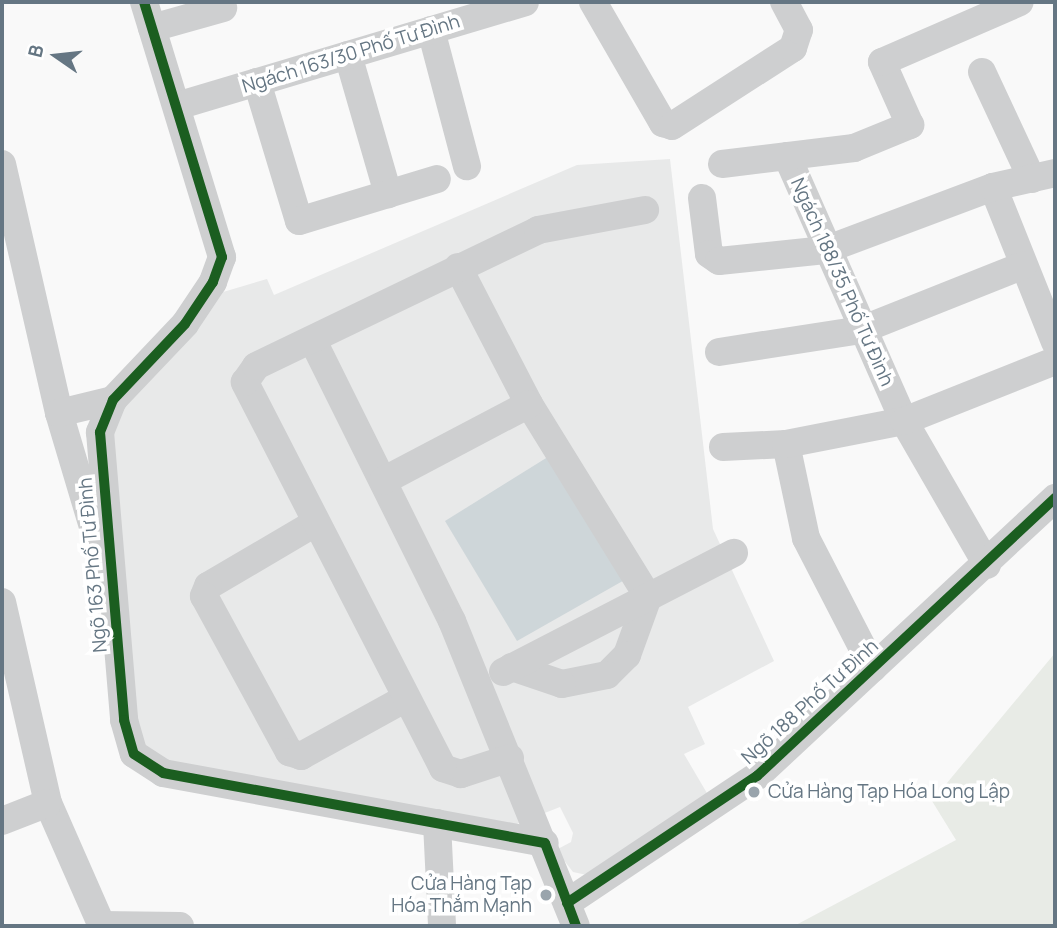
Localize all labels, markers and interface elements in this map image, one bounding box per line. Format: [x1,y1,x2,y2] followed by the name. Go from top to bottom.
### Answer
[239,10,463,98] street label: Ngách 163/30 Phố Tư Đình
[21,21,91,91] north arrow
[22,42,50,60] text: B
[786,174,898,390] street label: Ngách 188/35 Phố Tư Đình
[74,476,112,654] street label: Ngõ 163 Phố Tư Đình
[737,635,883,769] street label: Ngõ 188 Phố Tư Đình
[768,781,1010,803] place label: Cửa Hàng Tạp Hóa Long Lập
[746,784,762,800] marker: Cửa Hàng Tạp Hóa Long Lập
[391,873,532,917] place label: Cửa Hàng Tạp Hóa Thắm Mạnh
[538,887,554,903] marker: Cửa Hàng Tạp Hóa Thắm Mạnh

